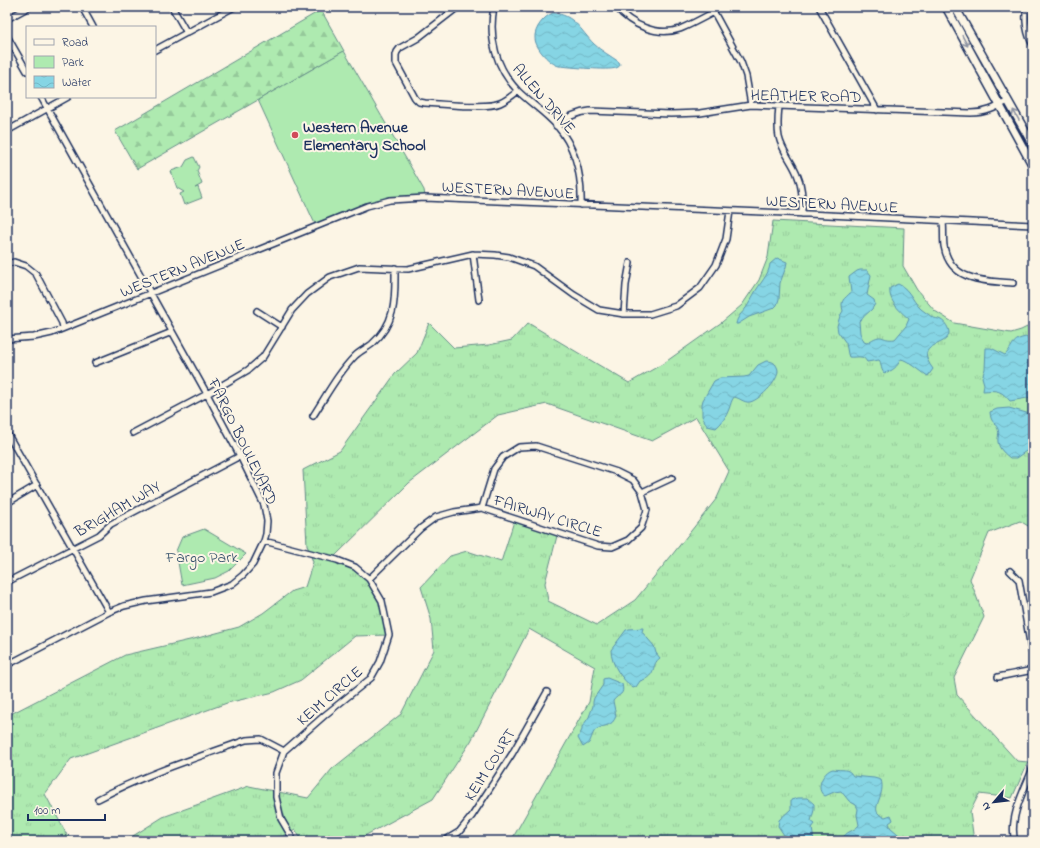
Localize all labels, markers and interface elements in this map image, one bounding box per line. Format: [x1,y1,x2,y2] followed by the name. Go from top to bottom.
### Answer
[26,26,156,98] legend
[62,34,88,52] text: Road
[962,35,969,47] one-way arrow
[62,54,84,72] text: Park
[506,59,581,140] street label: ALLEN DRIVE
[62,74,91,92] text: Water
[750,84,862,110] street label: HEATHER ROAD
[1012,109,1020,121] one-way arrow
[303,116,426,159] place label: Western Avenue Elementary School
[290,130,300,140] marker: Western Avenue Elementary School
[441,176,575,206] street label: WESTERN AVENUE
[765,190,899,220] street label: WESTERN AVENUE
[117,233,249,305] street label: WESTERN AVENUE
[201,374,283,509] street label: FARGO BOULEVARD
[70,475,166,545] street label: BRIGHAM WAY
[489,489,605,545] street label: FAIRWAY CIRCLE
[165,546,239,570] park label: Fargo Park
[292,661,369,732] street label: KEIM CIRCLE
[459,724,523,806] street label: KEIM COURT
[974,782,1014,822] north arrow
[28,796,105,822] scale bar
[977,799,995,813] text: N
[34,802,61,820] text: 100 m

